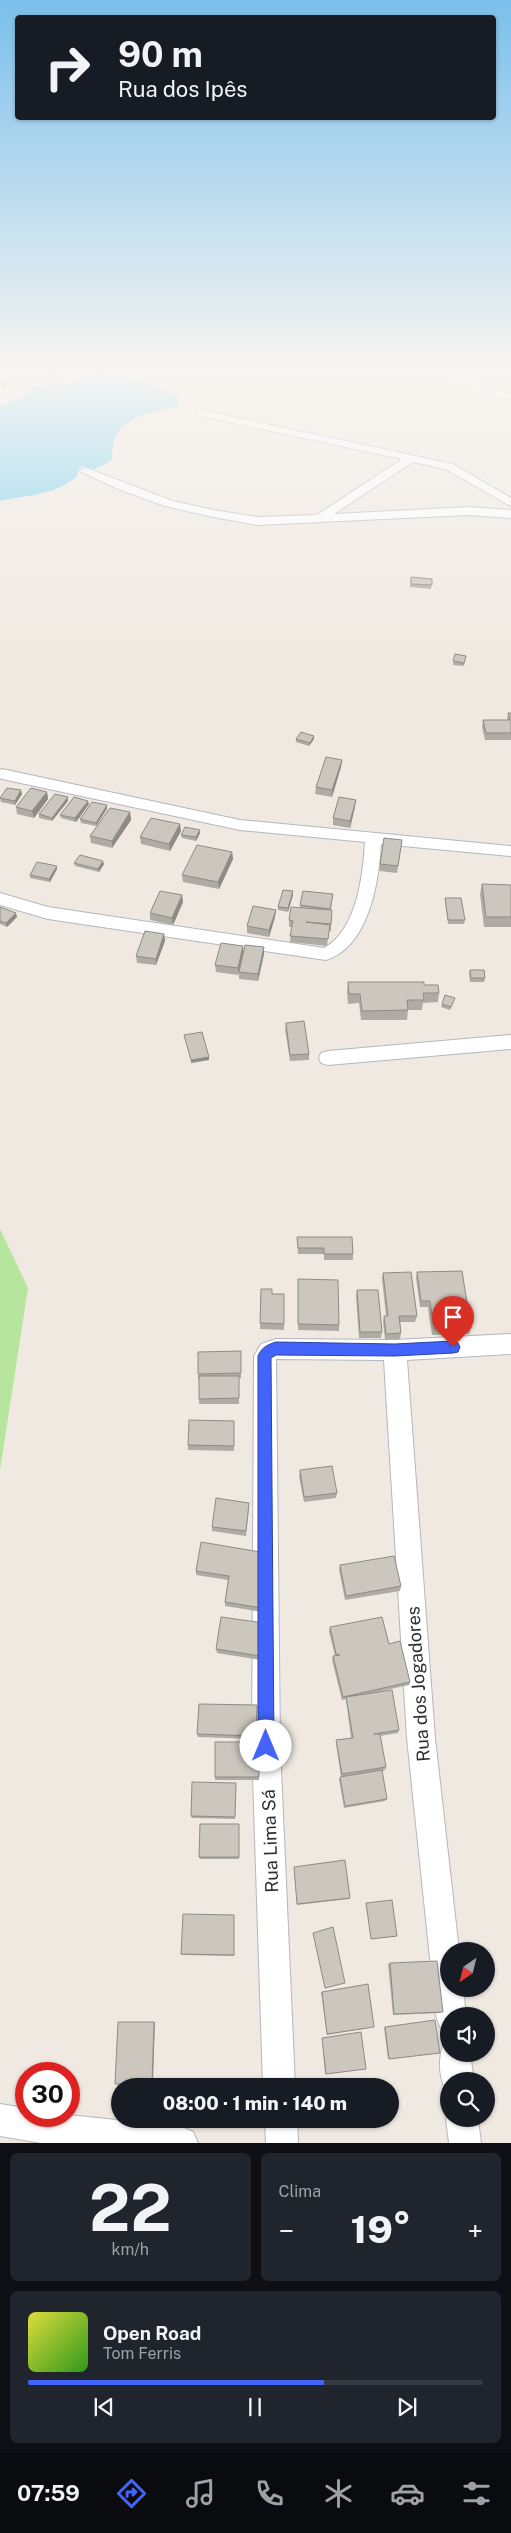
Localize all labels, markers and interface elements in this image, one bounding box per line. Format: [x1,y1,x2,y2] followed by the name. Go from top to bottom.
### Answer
[118,34,203,75] text: 90 m
[35,35,100,100] icon: right
[118,76,247,102] text: Rua dos Ipês
[432,1296,474,1347] pin
[439,1303,467,1331] icon: arrive
[402,1606,434,1762] street label: Rua dos Jogadores
[239,1719,291,1771] position arrow
[258,1789,282,1893] street label: Rua Lima Sá
[440,1942,495,1998] north arrow
[440,1942,495,2127] map controls
[440,2007,495,2062] button: sound
[15,2062,80,2127] speed limit sign: 30
[440,2072,495,2127] button: search
[163,2092,347,2114] text: 08:00 · 1 min · 140 m
[89,2169,172,2246] text: 22
[279,2182,321,2201] text: Clima
[351,2207,411,2252] text: 19°
[279,2214,294,2247] text: −
[467,2214,483,2247] text: +
[111,2240,149,2259] text: km/h
[103,2322,201,2344] text: Open Road
[103,2344,181,2363] text: Tom Ferris
[90,2393,118,2421] icon: previous
[241,2393,269,2421] icon: pause
[393,2393,421,2421] icon: next
[114,2476,149,2511] icon: directions
[183,2476,218,2511] icon: music
[252,2476,287,2511] icon: phone
[321,2476,356,2511] icon: climate
[390,2476,425,2511] icon: car
[459,2476,494,2511] icon: filters
[17,2480,80,2506] text: 07:59

